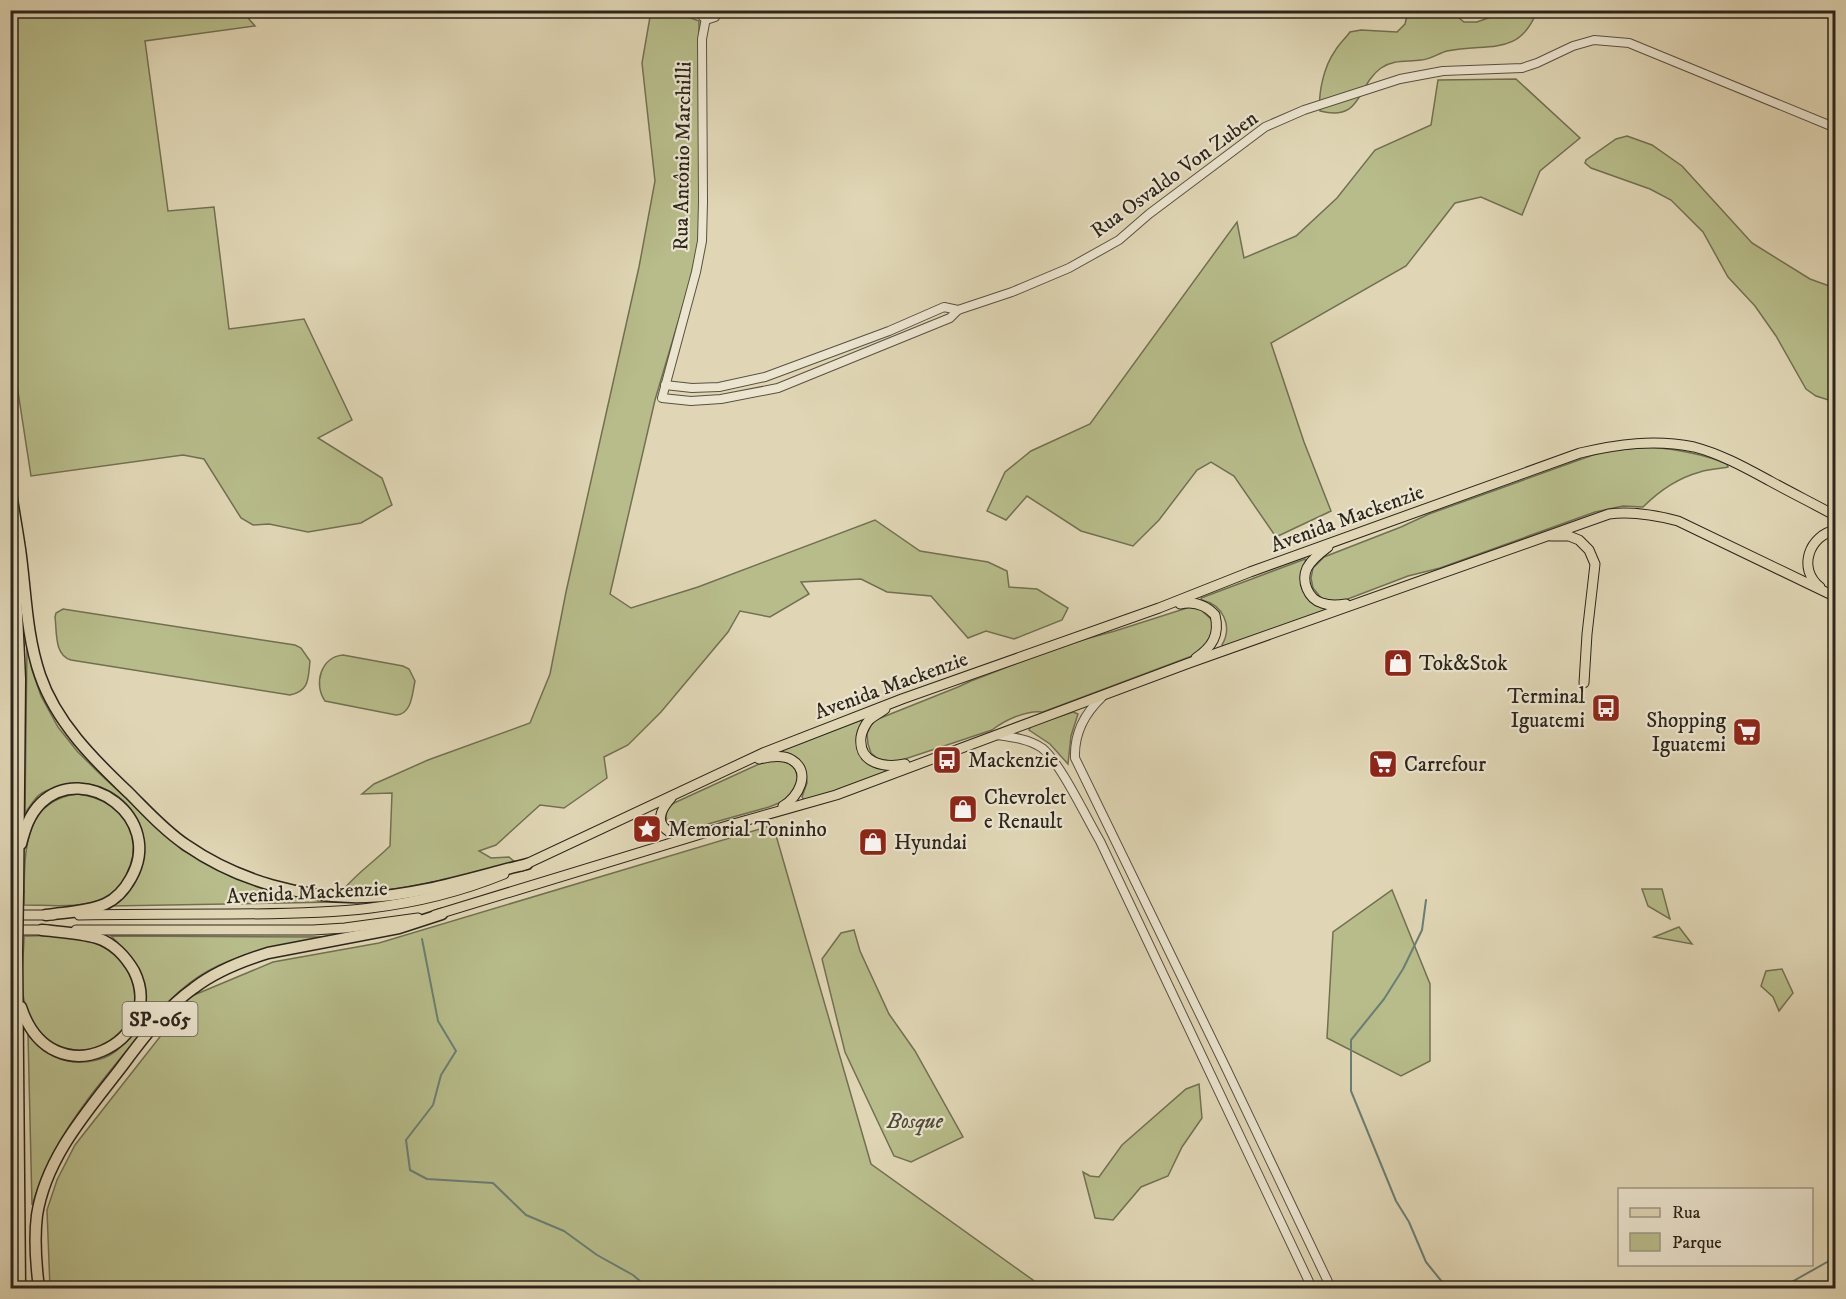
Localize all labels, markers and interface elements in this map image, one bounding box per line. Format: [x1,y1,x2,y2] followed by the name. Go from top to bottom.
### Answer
[668,61,698,251] street label: Rua Antônio Marchilli
[1086,105,1263,244] street label: Rua Osvaldo Von Zuben
[1267,479,1428,559] street label: Avenida Mackenzie
[811,646,972,726] street label: Avenida Mackenzie
[1382,647,1414,679] shop icon: Tok&Stok
[1419,651,1508,677] place label: Tok&Stok
[1507,684,1586,734] place label: Terminal Iguatemi
[1590,692,1622,724] bus stop icon: Terminal Iguatemi
[1646,708,1727,758] place label: Shopping Iguatemi
[1731,716,1763,748] supermarket icon: Shopping Iguatemi
[931,744,963,776] bus stop icon: Mackenzie
[968,748,1059,774] place label: Mackenzie
[1367,748,1399,780] supermarket icon: Carrefour
[1404,752,1486,778] place label: Carrefour
[984,785,1067,835] place label: Chevrolet e Renault
[947,793,979,825] shop icon: Chevrolet e Renault
[631,813,663,845] place icon: Memorial Toninho
[668,817,827,843] place label: Memorial Toninho
[857,826,889,858] shop icon: Hyundai
[894,830,967,856] place label: Hyundai
[226,876,389,910] street label: Avenida Mackenzie
[122,1002,198,1036] road number: SP-065
[886,1109,944,1136] park label: Bosque
[1618,1188,1813,1266] legend
[1672,1202,1701,1224] text: Rua
[1672,1232,1722,1254] text: Parque

